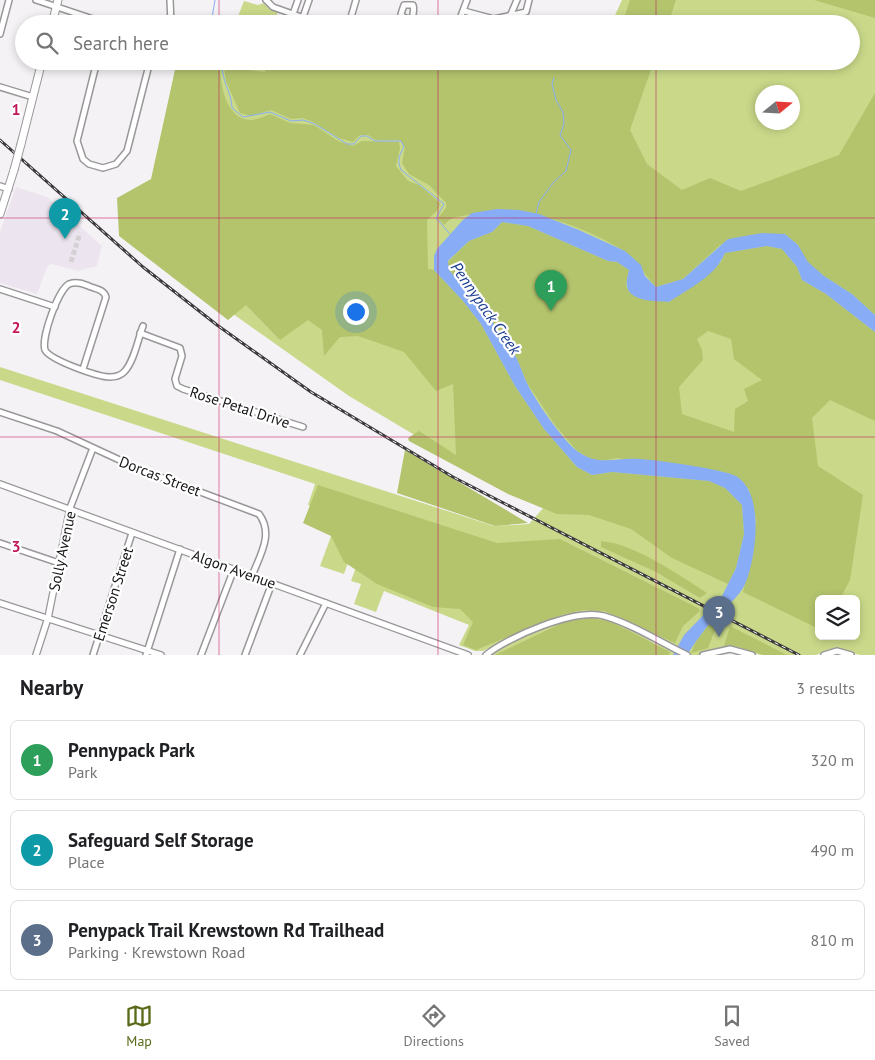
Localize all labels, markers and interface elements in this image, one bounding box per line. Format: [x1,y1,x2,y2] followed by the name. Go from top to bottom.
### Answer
[15,15,860,70] search box
[33,29,61,57] icon: search
[73,31,169,55] text: Search here
[755,85,800,130] north arrow
[11,99,21,119] text: 1
[49,198,81,239] pin: 2
[447,258,526,359] water label: Pennypack Creek
[535,270,567,311] pin: 1
[343,299,369,325] your location
[11,317,21,337] text: 2
[188,382,292,432] street label: Rose Petal Drive
[117,452,203,500] street label: Dorcas Street
[44,509,80,593] street label: Solly Avenue
[11,536,21,556] text: 3
[89,545,137,643] street label: Emerson Street
[189,545,279,593] street label: Algon Avenue
[815,595,860,640] map controls
[815,595,860,640] button: layers
[703,596,735,637] pin: 3
[20,674,83,701] text: Nearby
[796,678,855,698] text: 3 results
[68,738,195,762] text: Pennypack Park
[32,750,42,770] text: 1
[811,750,854,770] text: 320 m
[68,762,97,782] text: Park
[68,828,254,852] text: Safeguard Self Storage
[32,840,42,860] text: 2
[811,840,854,860] text: 490 m
[68,852,105,872] text: Place
[68,918,384,942] text: Penypack Trail Krewstown Rd Trailhead
[32,930,42,950] text: 3
[811,930,854,950] text: 810 m
[68,942,245,962] text: Parking · Krewstown Road
[125,1002,153,1050] tab: Map
[403,1002,464,1050] tab: Directions
[714,1002,750,1050] tab: Saved

